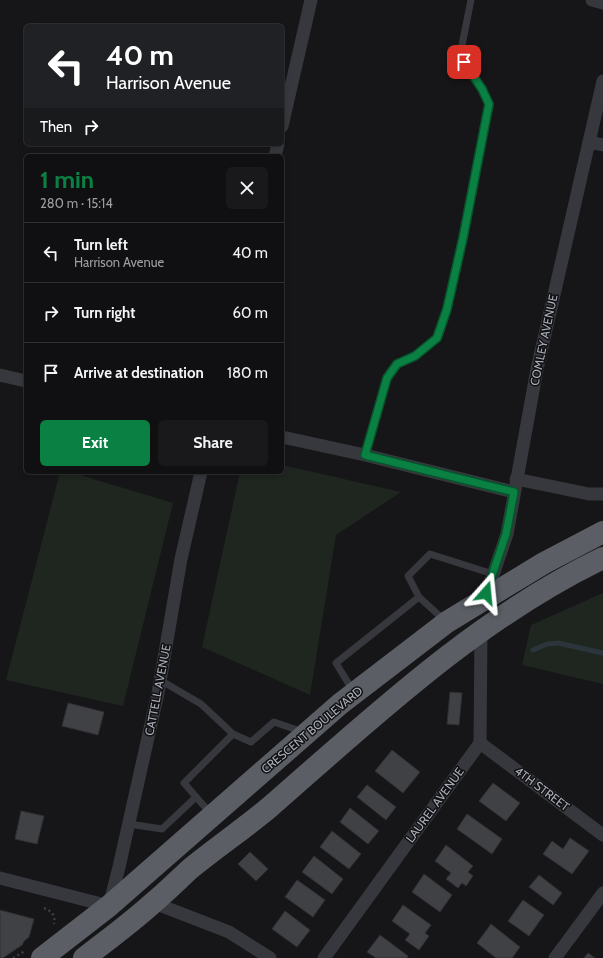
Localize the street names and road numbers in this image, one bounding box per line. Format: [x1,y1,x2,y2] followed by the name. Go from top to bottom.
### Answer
[527,293,561,387] street label: COMLEY AVENUE
[141,643,174,737] street label: CATTELL AVENUE
[258,683,366,776] street label: CRESCENT BOULEVARD
[512,763,573,814] street label: 4TH STREET
[402,764,467,845] street label: LAUREL AVENUE

